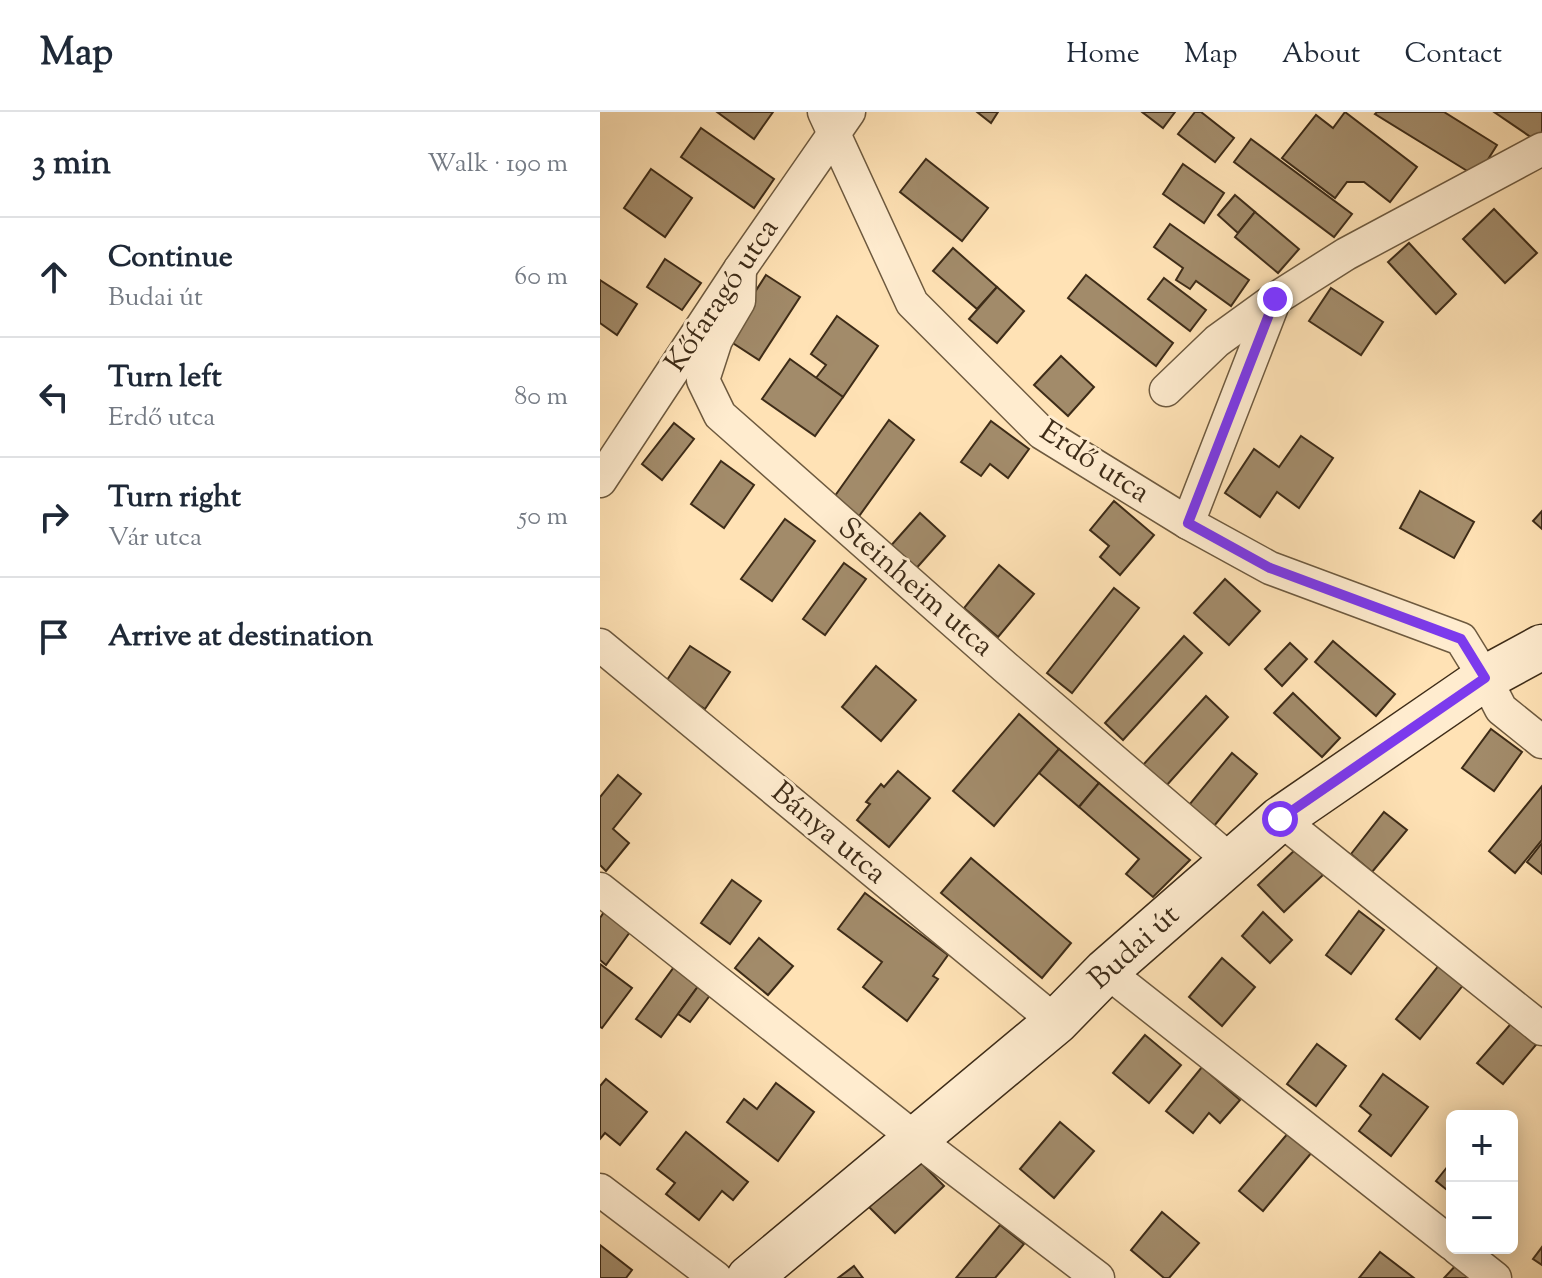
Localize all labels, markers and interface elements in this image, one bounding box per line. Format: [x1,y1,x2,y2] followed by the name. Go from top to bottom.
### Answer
[40,28,113,82] text: Map
[1066,35,1140,75] text: Home
[1184,35,1238,75] text: Map
[1282,35,1360,75] text: About
[1404,35,1502,75] text: Contact
[32,140,111,189] text: 3 min
[427,146,568,183] text: Walk · 190 m
[656,210,791,382] street label: Kőfaragó utca
[108,237,233,280] text: Continue
[32,255,76,299] icon: ahead
[514,259,568,296] text: 60 m
[108,280,203,317] text: Budai út
[1257,281,1293,317] route end
[108,357,222,400] text: Turn left
[32,375,76,419] icon: left
[514,379,568,416] text: 80 m
[108,400,215,437] text: Erdő utca
[1030,411,1158,515] street label: Erdő utca
[108,477,241,520] text: Turn right
[32,495,76,539] icon: right
[518,499,568,536] text: 50 m
[828,508,1003,668] street label: Steinheim utca
[108,520,202,557] text: Vár utca
[32,615,76,659] icon: arrive
[108,616,373,659] text: Arrive at destination
[761,773,895,895] street label: Bánya utca
[1262,801,1298,837] route start
[1080,895,1190,1001] street label: Budai út
[1446,1110,1518,1254] map controls
[1446,1110,1518,1182] button: +
[1446,1182,1518,1254] button: −

